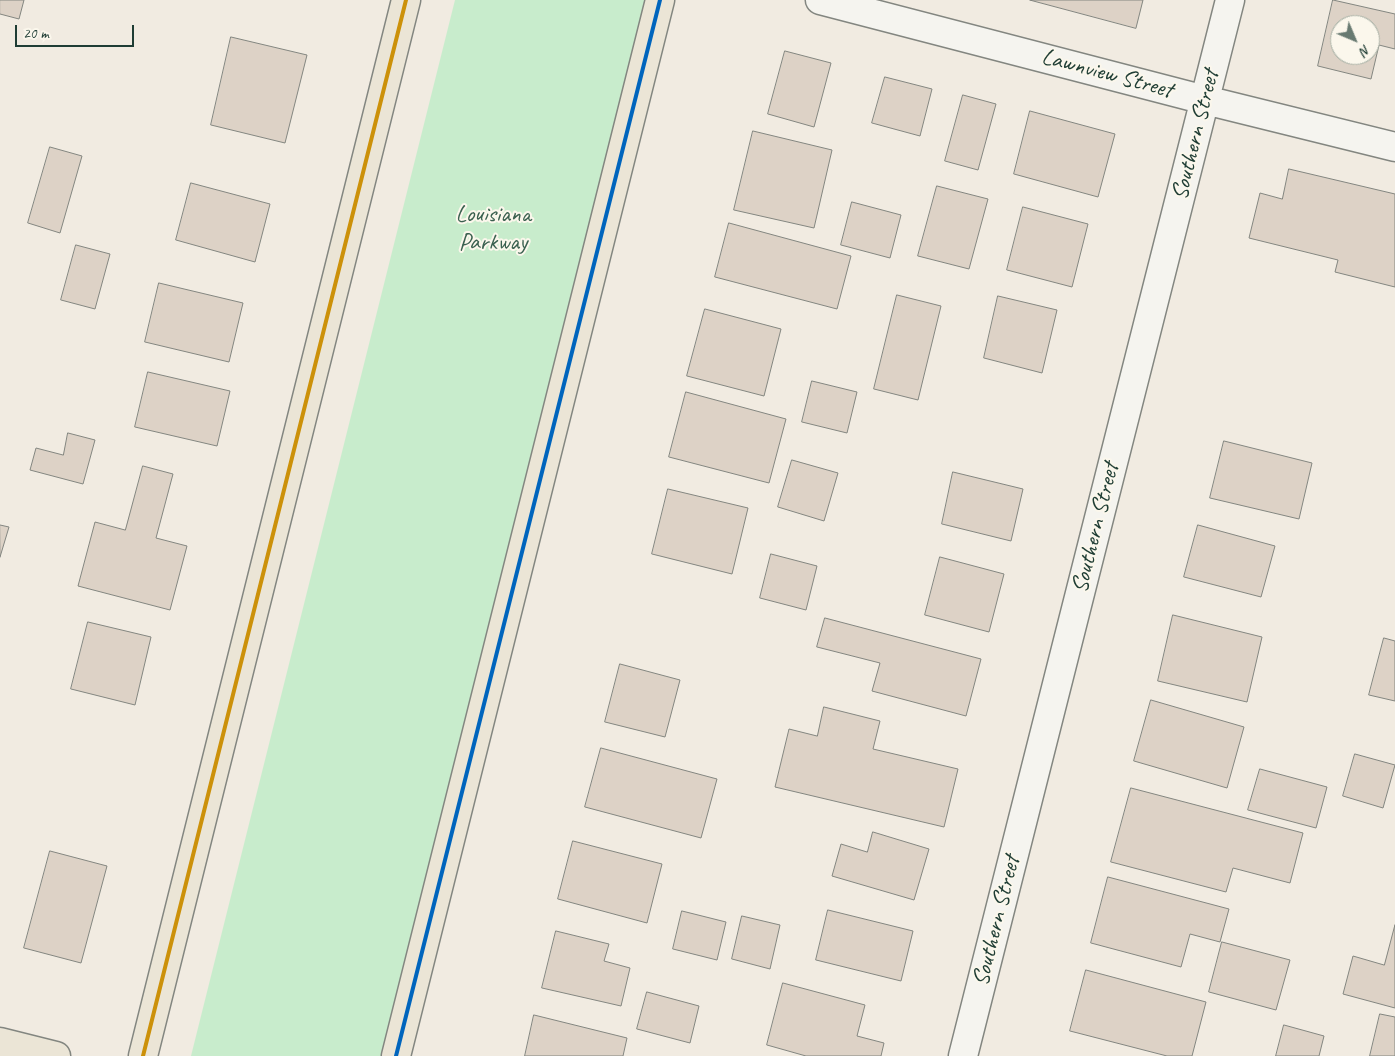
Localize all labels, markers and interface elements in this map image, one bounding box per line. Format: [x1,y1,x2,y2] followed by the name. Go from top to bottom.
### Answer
[18,15,136,47] scale bar
[1330,15,1380,65] north arrow
[23,24,49,43] text: 20 m
[1356,41,1374,59] text: N
[1038,43,1176,105] street label: Lawnview Street
[1166,67,1226,203] street label: Southern Street
[456,201,530,257] park label: Louisiana Parkway
[1066,460,1126,596] street label: Southern Street
[967,853,1027,989] street label: Southern Street

